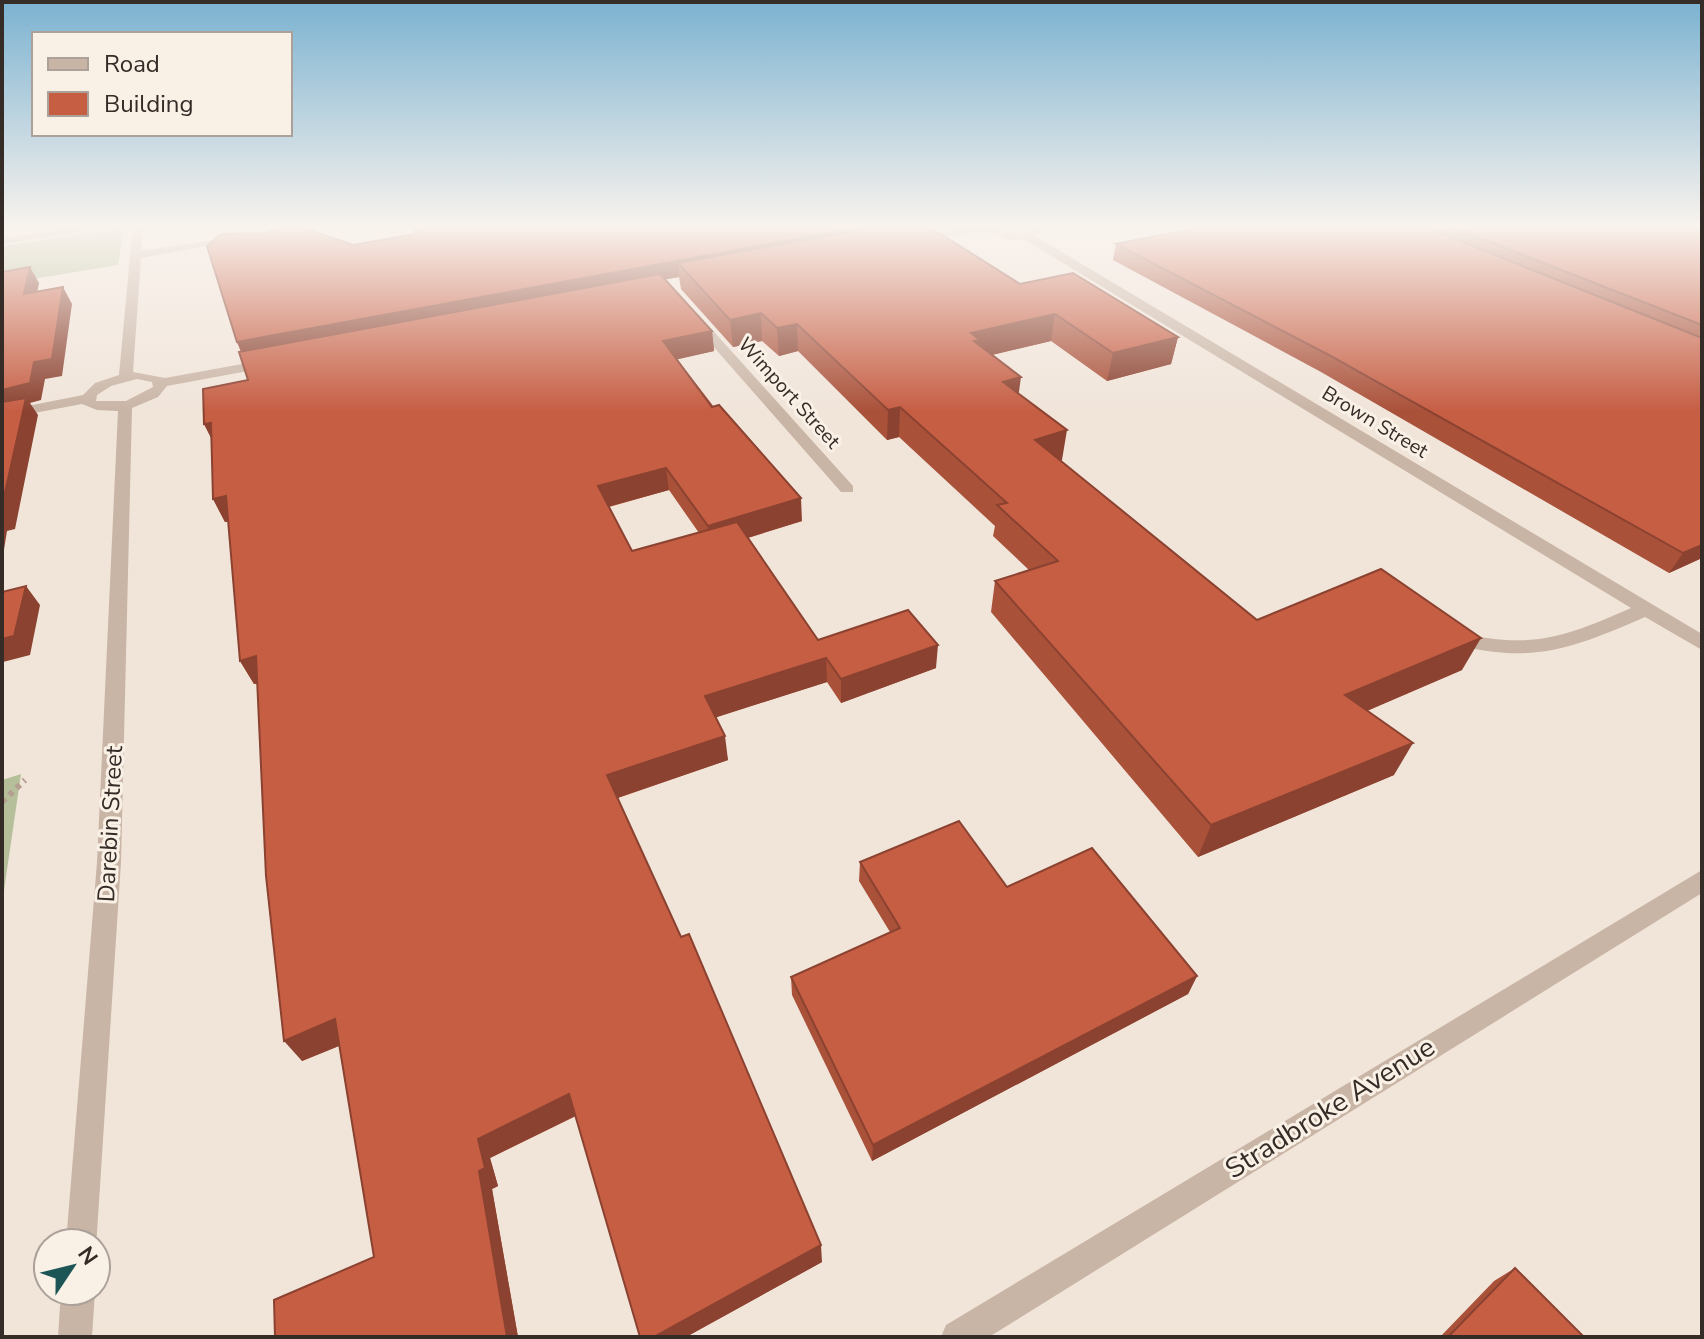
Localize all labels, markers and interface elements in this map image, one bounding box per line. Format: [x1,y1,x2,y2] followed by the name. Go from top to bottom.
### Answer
[32,32,292,136] legend
[104,48,160,80] text: Road
[104,88,194,120] text: Building
[732,332,847,455] street label: Wimport Street
[1317,380,1434,465] street label: Brown Street
[90,744,130,903] street label: Darebin Street
[1218,1028,1442,1188] street label: Stradbroke Avenue
[32,1227,112,1307] north arrow
[71,1241,105,1271] text: N

